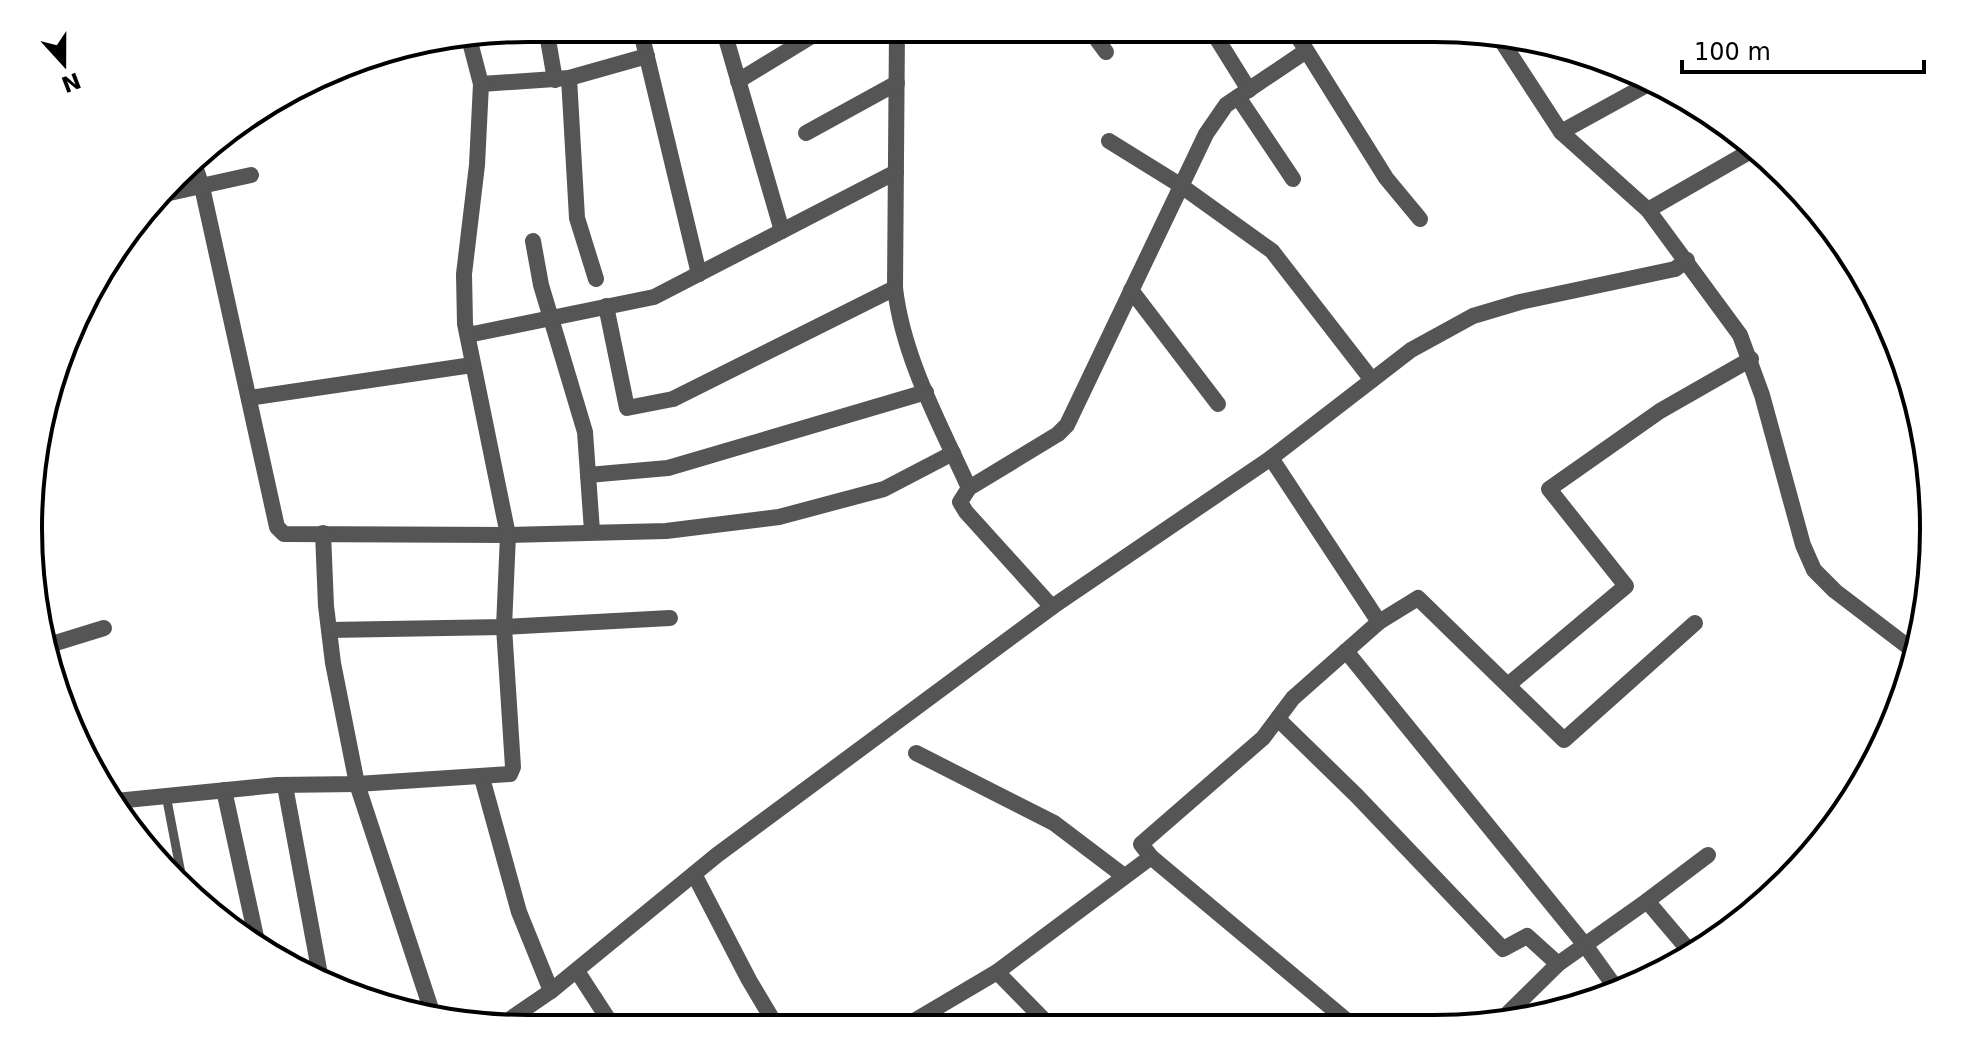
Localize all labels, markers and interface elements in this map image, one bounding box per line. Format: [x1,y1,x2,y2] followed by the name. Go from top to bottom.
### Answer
[24,24,104,104] north arrow
[1682,24,1924,74] scale bar
[1694,38,1771,66] text: 100 m
[58,67,84,97] text: N

